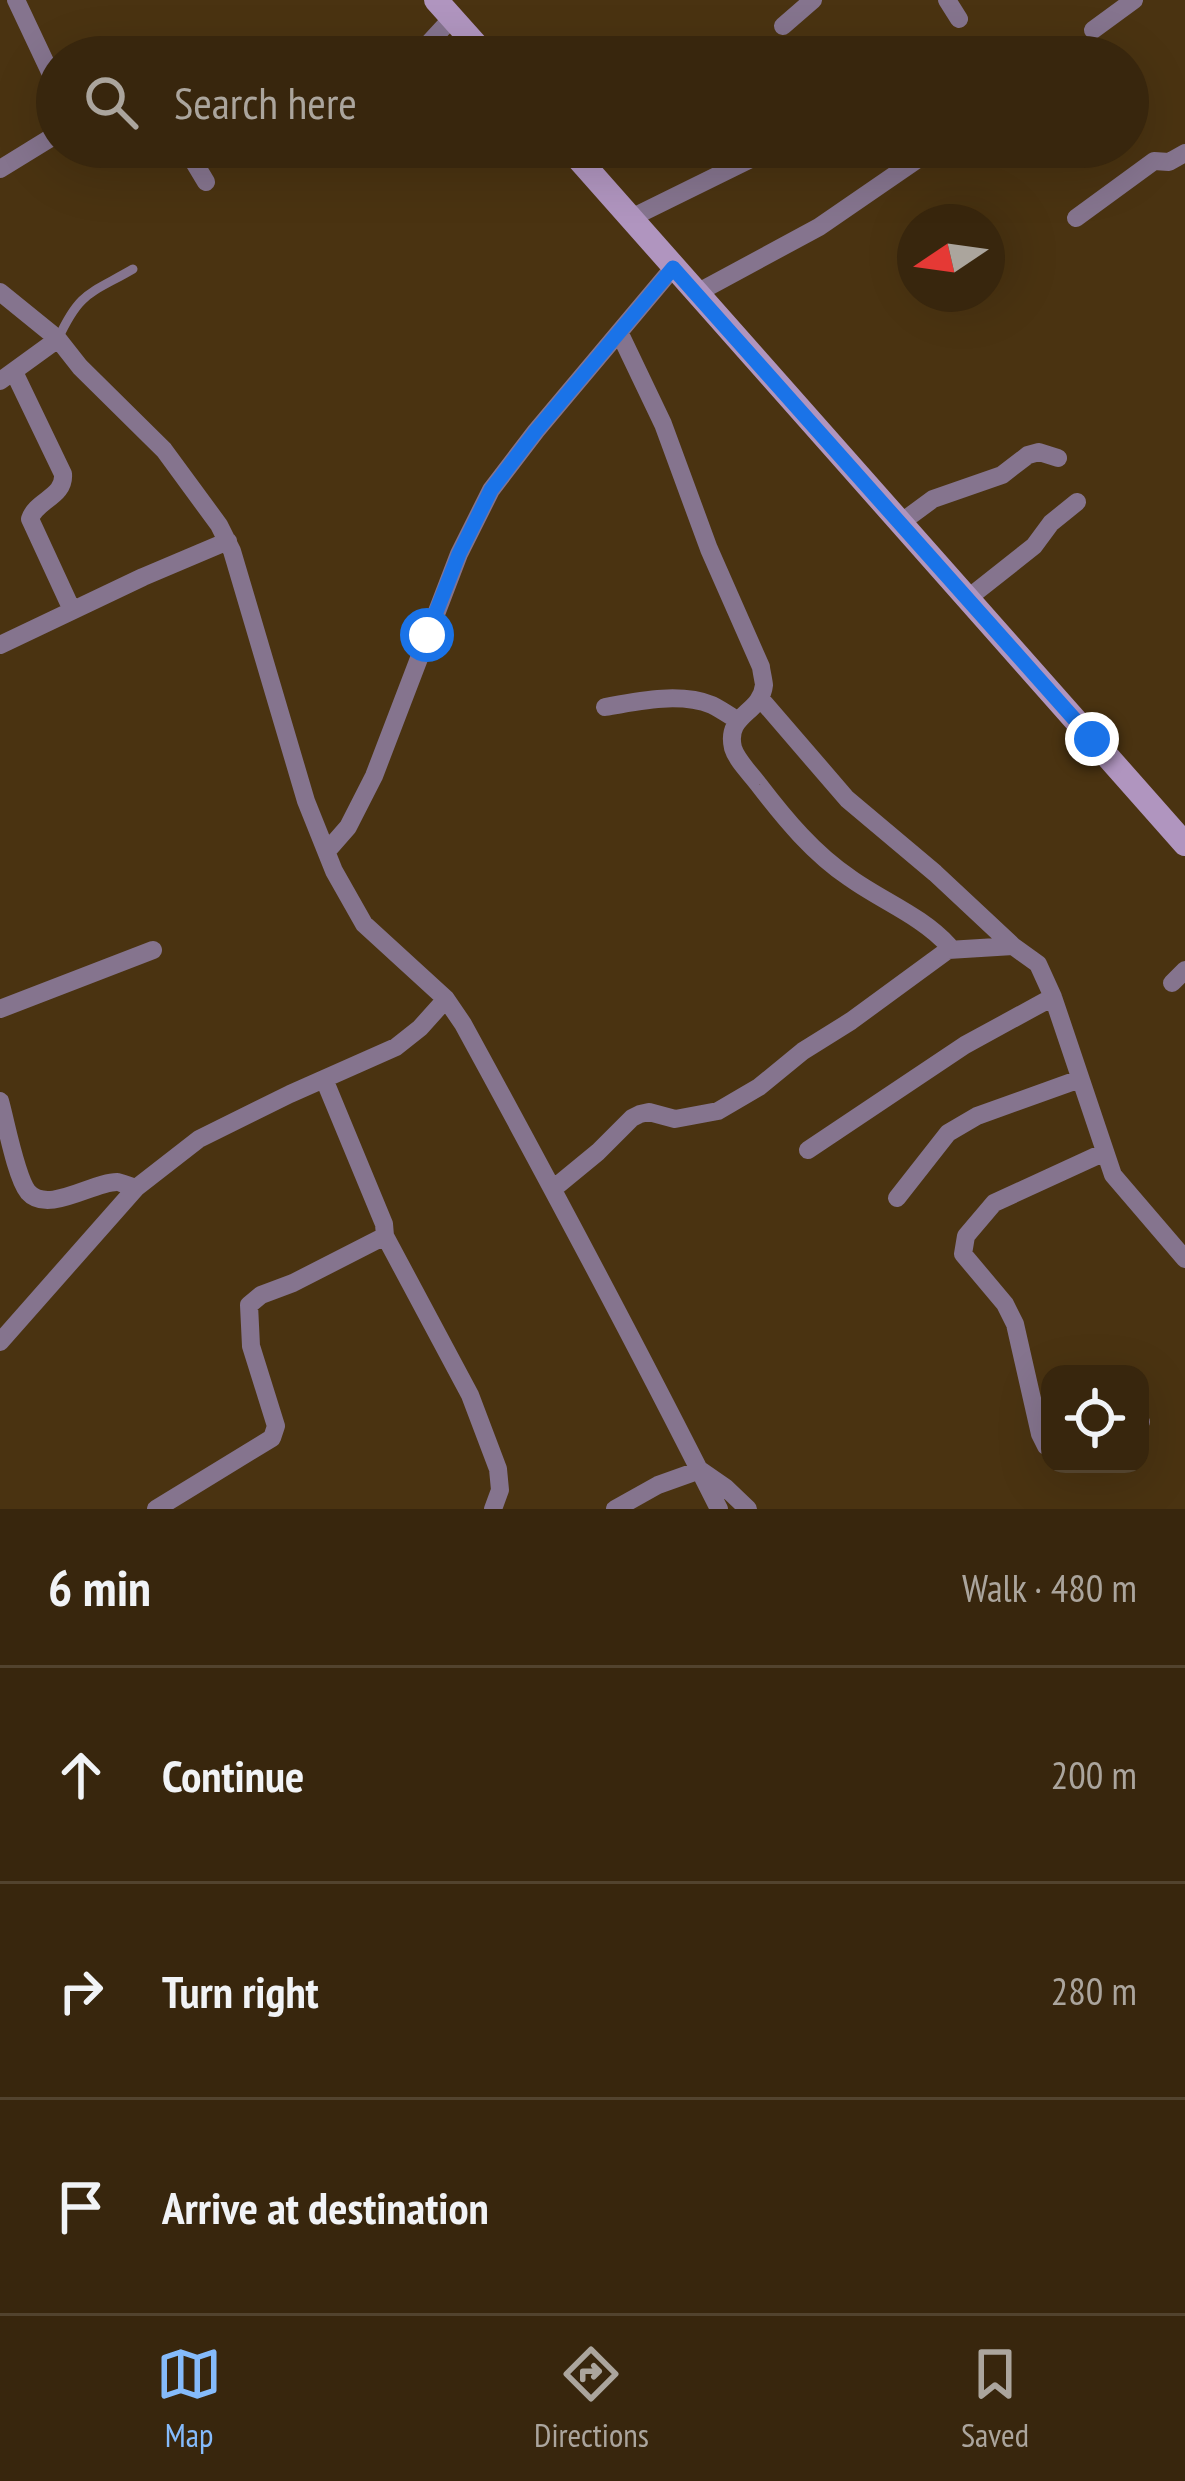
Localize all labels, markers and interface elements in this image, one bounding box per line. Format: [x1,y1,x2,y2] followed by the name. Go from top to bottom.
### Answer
[36,36,1149,168] search box
[78,69,144,135] icon: search
[174,73,357,131] text: Search here
[897,204,1005,312] north arrow
[400,608,454,662] route start
[1065,712,1119,766] route end
[1041,1365,1149,1473] map controls
[1041,1365,1149,1473] button: locate
[48,1554,151,1620] text: 6 min
[962,1562,1137,1613] text: Walk · 480 m
[48,1742,114,1808] icon: ahead
[162,1746,304,1804] text: Continue
[1051,1749,1137,1800] text: 200 m
[48,1958,114,2024] icon: right
[162,1962,319,2020] text: Turn right
[1051,1965,1137,2016] text: 280 m
[48,2174,114,2240] icon: arrive
[162,2178,489,2236] text: Arrive at destination
[156,2341,222,2456] tab: Map
[534,2341,649,2456] tab: Directions
[961,2341,1029,2456] tab: Saved

